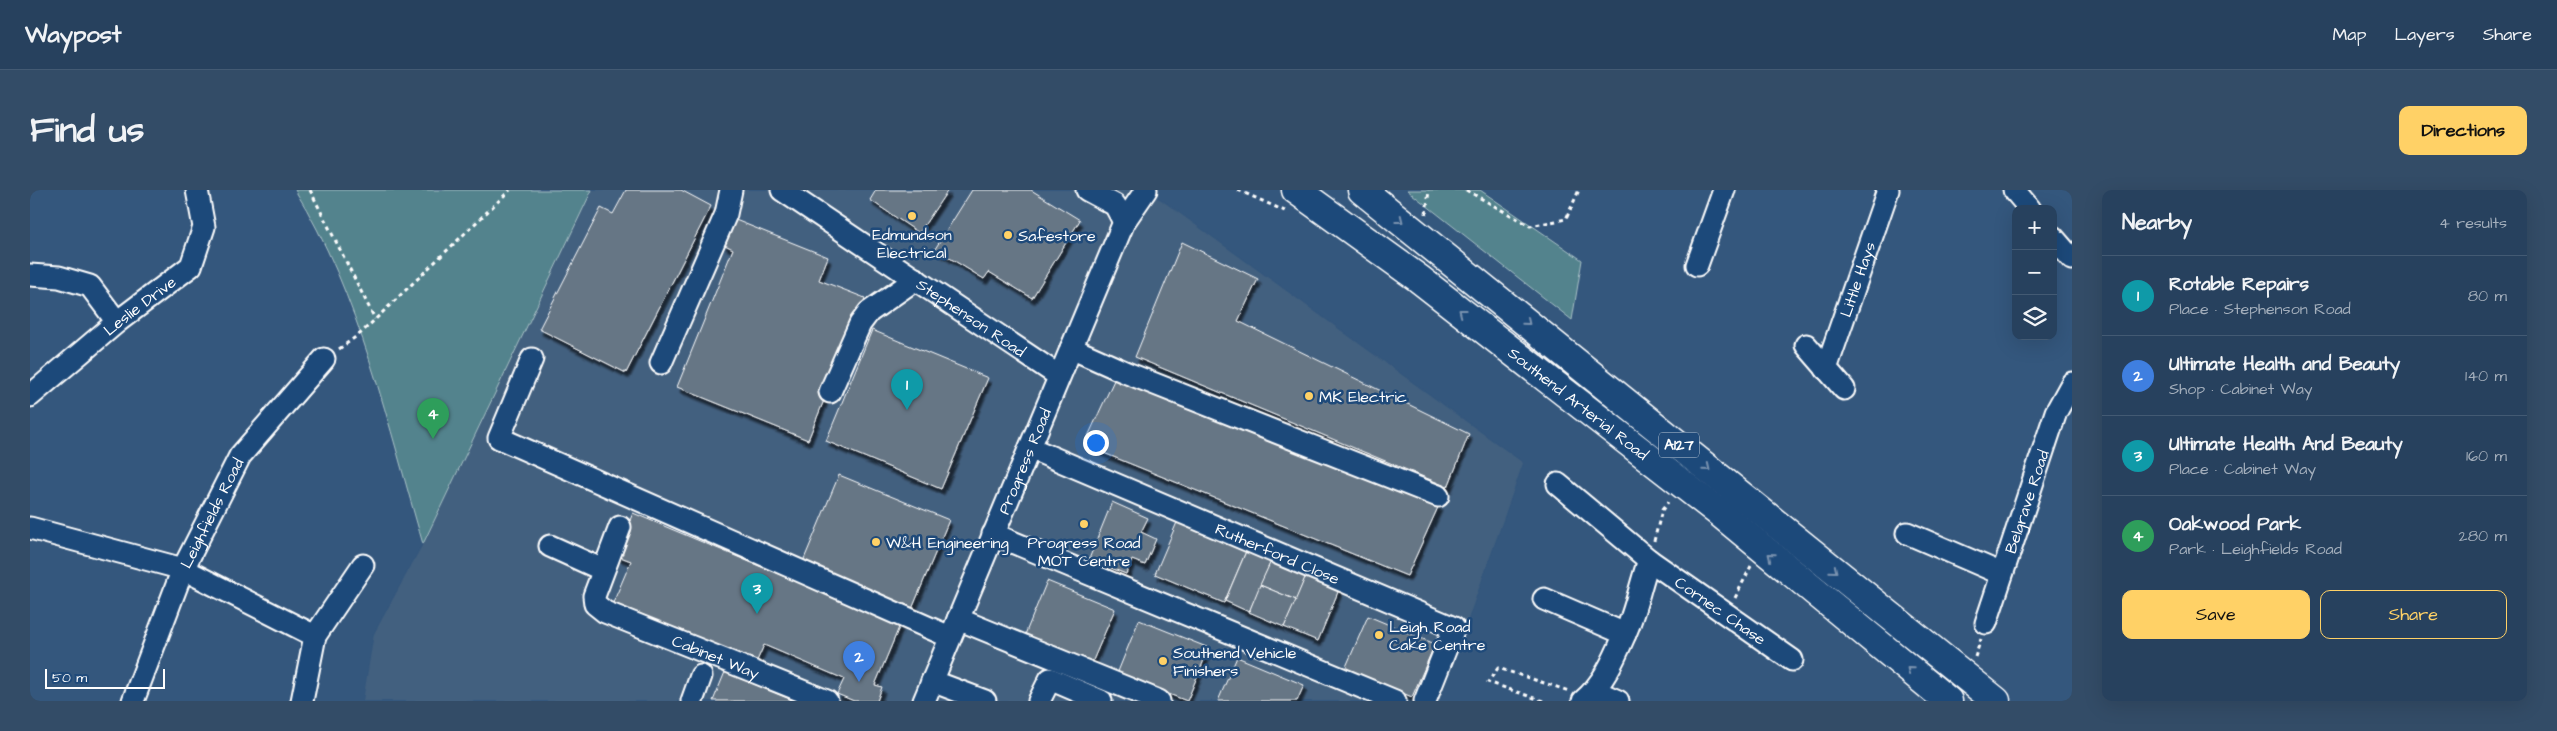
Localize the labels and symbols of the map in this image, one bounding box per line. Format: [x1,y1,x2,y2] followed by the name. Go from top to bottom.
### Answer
[906,210,918,222] marker: Edmundson Electrical
[1394,214,1403,222] one-way arrow
[872,224,952,264] place label: Edmundson Electrical
[1018,225,1096,247] place label: Safestore
[1002,229,1014,241] marker: Safestore
[1835,239,1881,320] street label: Little Hays
[99,271,181,341] street label: Leslie Drive
[912,273,1030,362] street label: Stephenson Road
[1458,309,1468,318] one-way arrow
[1521,316,1530,325] one-way arrow
[1503,342,1653,466] street label: Southend Arterial Road
[891,369,923,410] pin: 1
[1319,386,1407,408] place label: MK Electric
[1303,390,1315,402] marker: MK Electric
[417,398,449,439] pin: 4
[993,405,1057,518] street label: Progress Road
[1083,430,1109,456] your location
[1659,432,1699,458] road number: A127
[2000,447,2055,556] street label: Belgrave Road
[175,454,249,572] street label: Leighfields Road
[1701,463,1710,471] one-way arrow
[1078,518,1090,530] marker: Progress Road MOT Centre
[1212,518,1343,590] street label: Rutherford Close
[886,532,1009,555] place label: W&H Engineering
[1028,532,1140,572] place label: Progress Road MOT Centre
[870,536,882,548] marker: W&H Engineering
[1768,553,1777,561] one-way arrow
[1828,565,1837,573] one-way arrow
[1670,571,1770,651] street label: Cornec Chase
[741,573,773,614] pin: 3
[1389,616,1486,656] place label: Leigh Road Cake Centre
[1373,629,1385,641] marker: Leigh Road Cake Centre
[668,630,763,686] street label: Cabinet Way
[843,641,875,682] pin: 2
[1173,642,1297,682] place label: Southend Vehicle Finishers
[1157,655,1169,667] marker: Southend Vehicle Finishers
[45,666,165,689] scale bar
[1907,667,1916,676] one-way arrow

